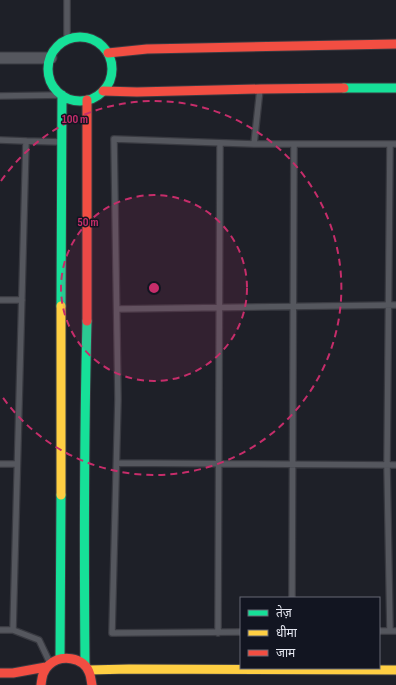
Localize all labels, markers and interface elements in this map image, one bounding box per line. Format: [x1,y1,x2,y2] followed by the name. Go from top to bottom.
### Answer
[62,112,88,127] text: 100 m
[78,215,98,230] text: 50 m
[147,281,161,295] centre of rings
[240,597,380,669] legend
[276,605,293,621] text: तेज़
[276,625,298,641] text: धीमा
[276,646,296,661] text: जाम

